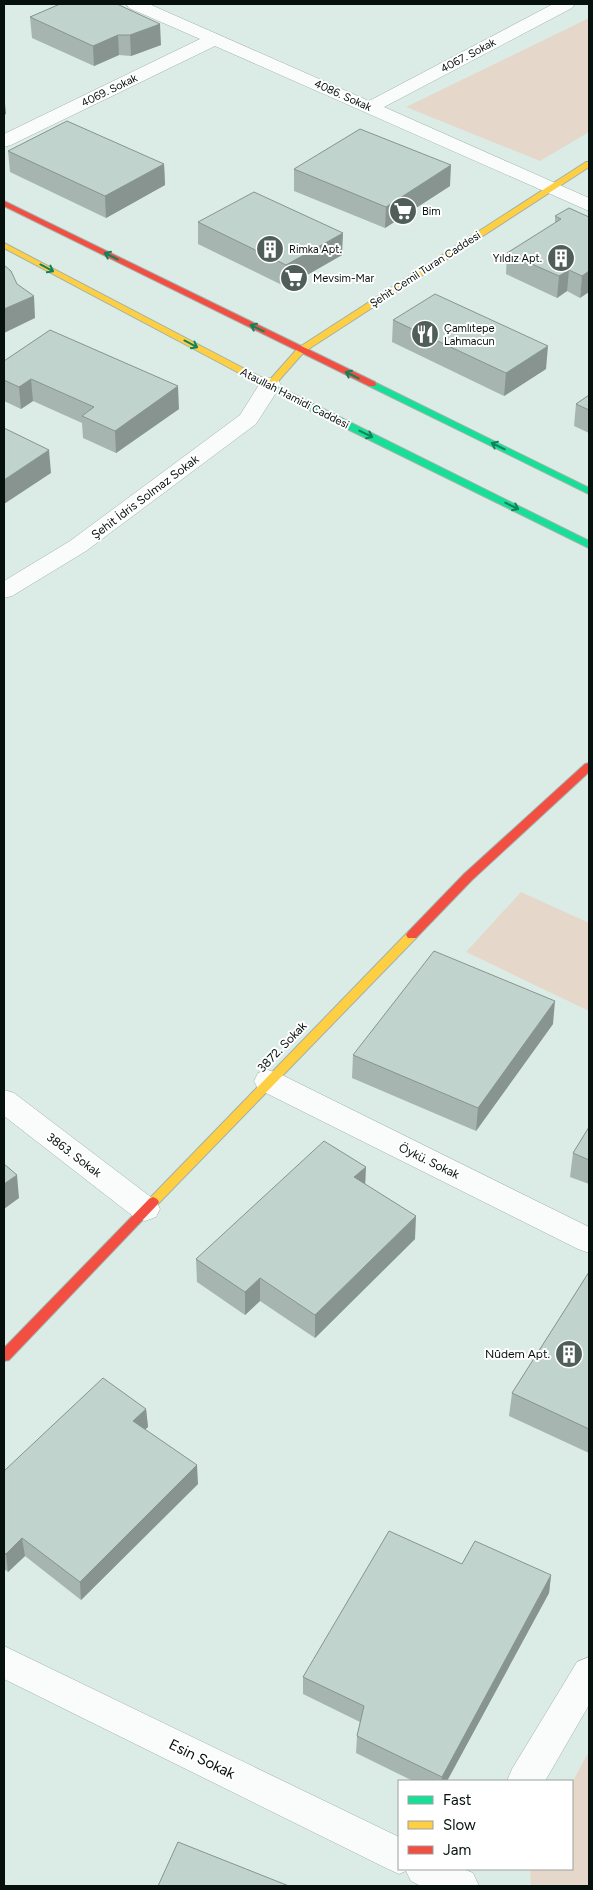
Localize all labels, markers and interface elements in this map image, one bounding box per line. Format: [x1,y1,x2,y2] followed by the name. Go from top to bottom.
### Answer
[439,35,498,75] street label: 4067. Sokak
[79,71,140,110] street label: 4069. Sokak
[312,77,374,114] street label: 4086. Sokak
[388,196,418,226] supermarket icon: Bim
[422,205,441,218] place label: Bim
[368,229,483,310] street label: Şehit Cemil Turan Caddesi
[255,234,285,264] building icon: Rimka Apt.
[289,243,342,256] place label: Rimka Apt.
[546,243,576,273] building icon: Yıldız Apt.
[104,251,119,261] one-way arrow
[493,252,542,265] place label: Yıldız Apt.
[279,263,309,293] supermarket icon: Mevsim-Mar
[39,264,54,273] one-way arrow
[313,272,374,285] place label: Mevsim-Mar
[410,319,440,349] restaurant icon: Çamlıtepe Lahmacun
[444,322,495,348] place label: Çamlıtepe Lahmacun
[250,323,265,333] one-way arrow
[183,339,198,349] one-way arrow
[238,365,351,432] street label: Ataullah Hamidi Caddesi
[345,370,360,379] one-way arrow
[358,430,373,439] one-way arrow
[491,441,506,451] one-way arrow
[89,452,202,542] street label: Şehit İdris Solmaz Sokak
[504,502,519,511] one-way arrow
[255,1019,310,1075] street label: 3872. Sokak
[44,1130,104,1180] street label: 3863. Sokak
[396,1140,462,1182] street label: Öykü. Sokak
[554,1339,584,1369] building icon: Nûdem Apt.
[485,1347,550,1361] place label: Nûdem Apt.
[166,1735,239,1783] street label: Esin Sokak
[398,1780,573,1870] legend
[443,1791,472,1809] text: Fast
[443,1816,476,1834] text: Slow
[443,1841,471,1859] text: Jam

